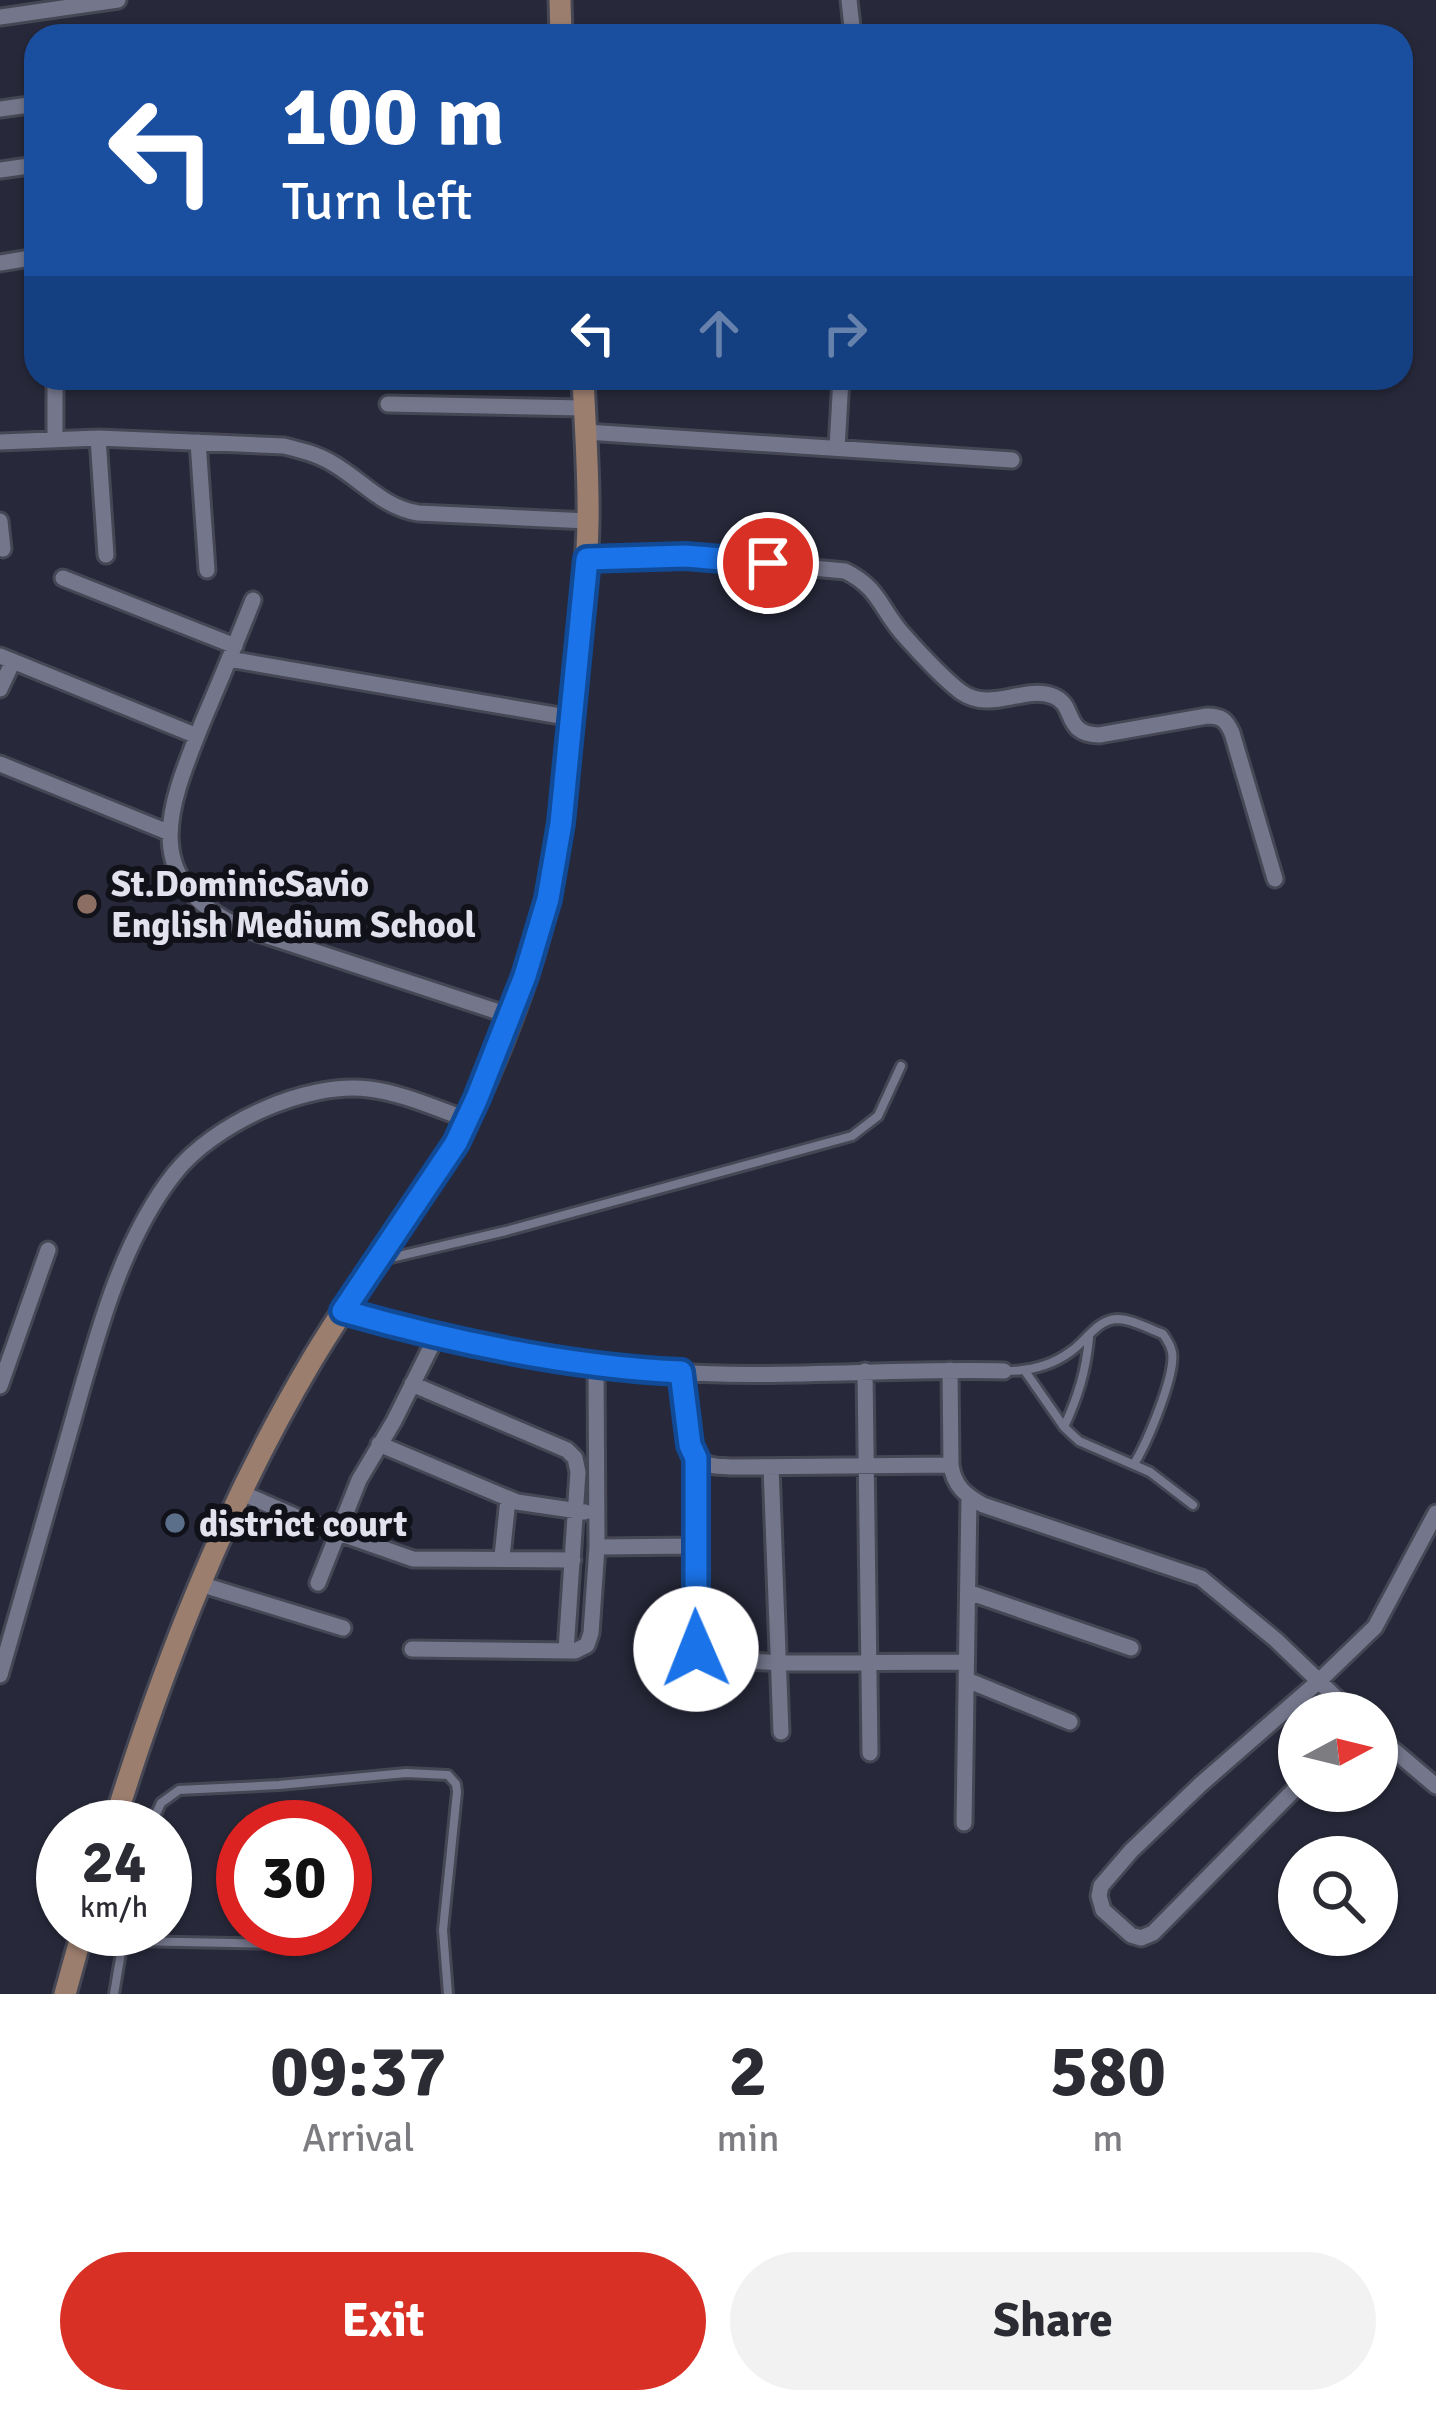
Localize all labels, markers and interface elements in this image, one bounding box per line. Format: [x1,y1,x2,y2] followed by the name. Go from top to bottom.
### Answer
[282,65,504,169] text: 100 m
[84,72,240,228] icon: left
[282,168,472,235] text: Turn left
[560,300,626,366] icon: left
[686,300,752,366] icon: ahead
[812,300,878,366] icon: right
[717,512,819,614] pin
[735,530,801,596] icon: arrive
[111,862,476,948] place label: St.DominicSavio English Medium School
[74,891,100,917] marker: St.DominicSavio English Medium School
[199,1502,407,1547] place label: district court
[162,1510,188,1536] marker: district court
[633,1586,759,1712] position arrow
[1278,1692,1398,1812] north arrow
[1278,1692,1398,1956] map controls
[216,1800,372,1956] speed limit sign: 30
[82,1826,146,1900] text: 24
[1278,1836,1398,1956] button: search
[80,1889,148,1926] text: km/h
[270,2027,447,2116] text: 09:37
[729,2027,767,2116] text: 2
[1049,2027,1166,2116] text: 580
[302,2114,414,2162] text: Arrival
[717,2114,780,2162] text: min
[1092,2114,1123,2162] text: m
[60,2252,706,2390] button: Exit
[730,2252,1376,2390] button: Share

